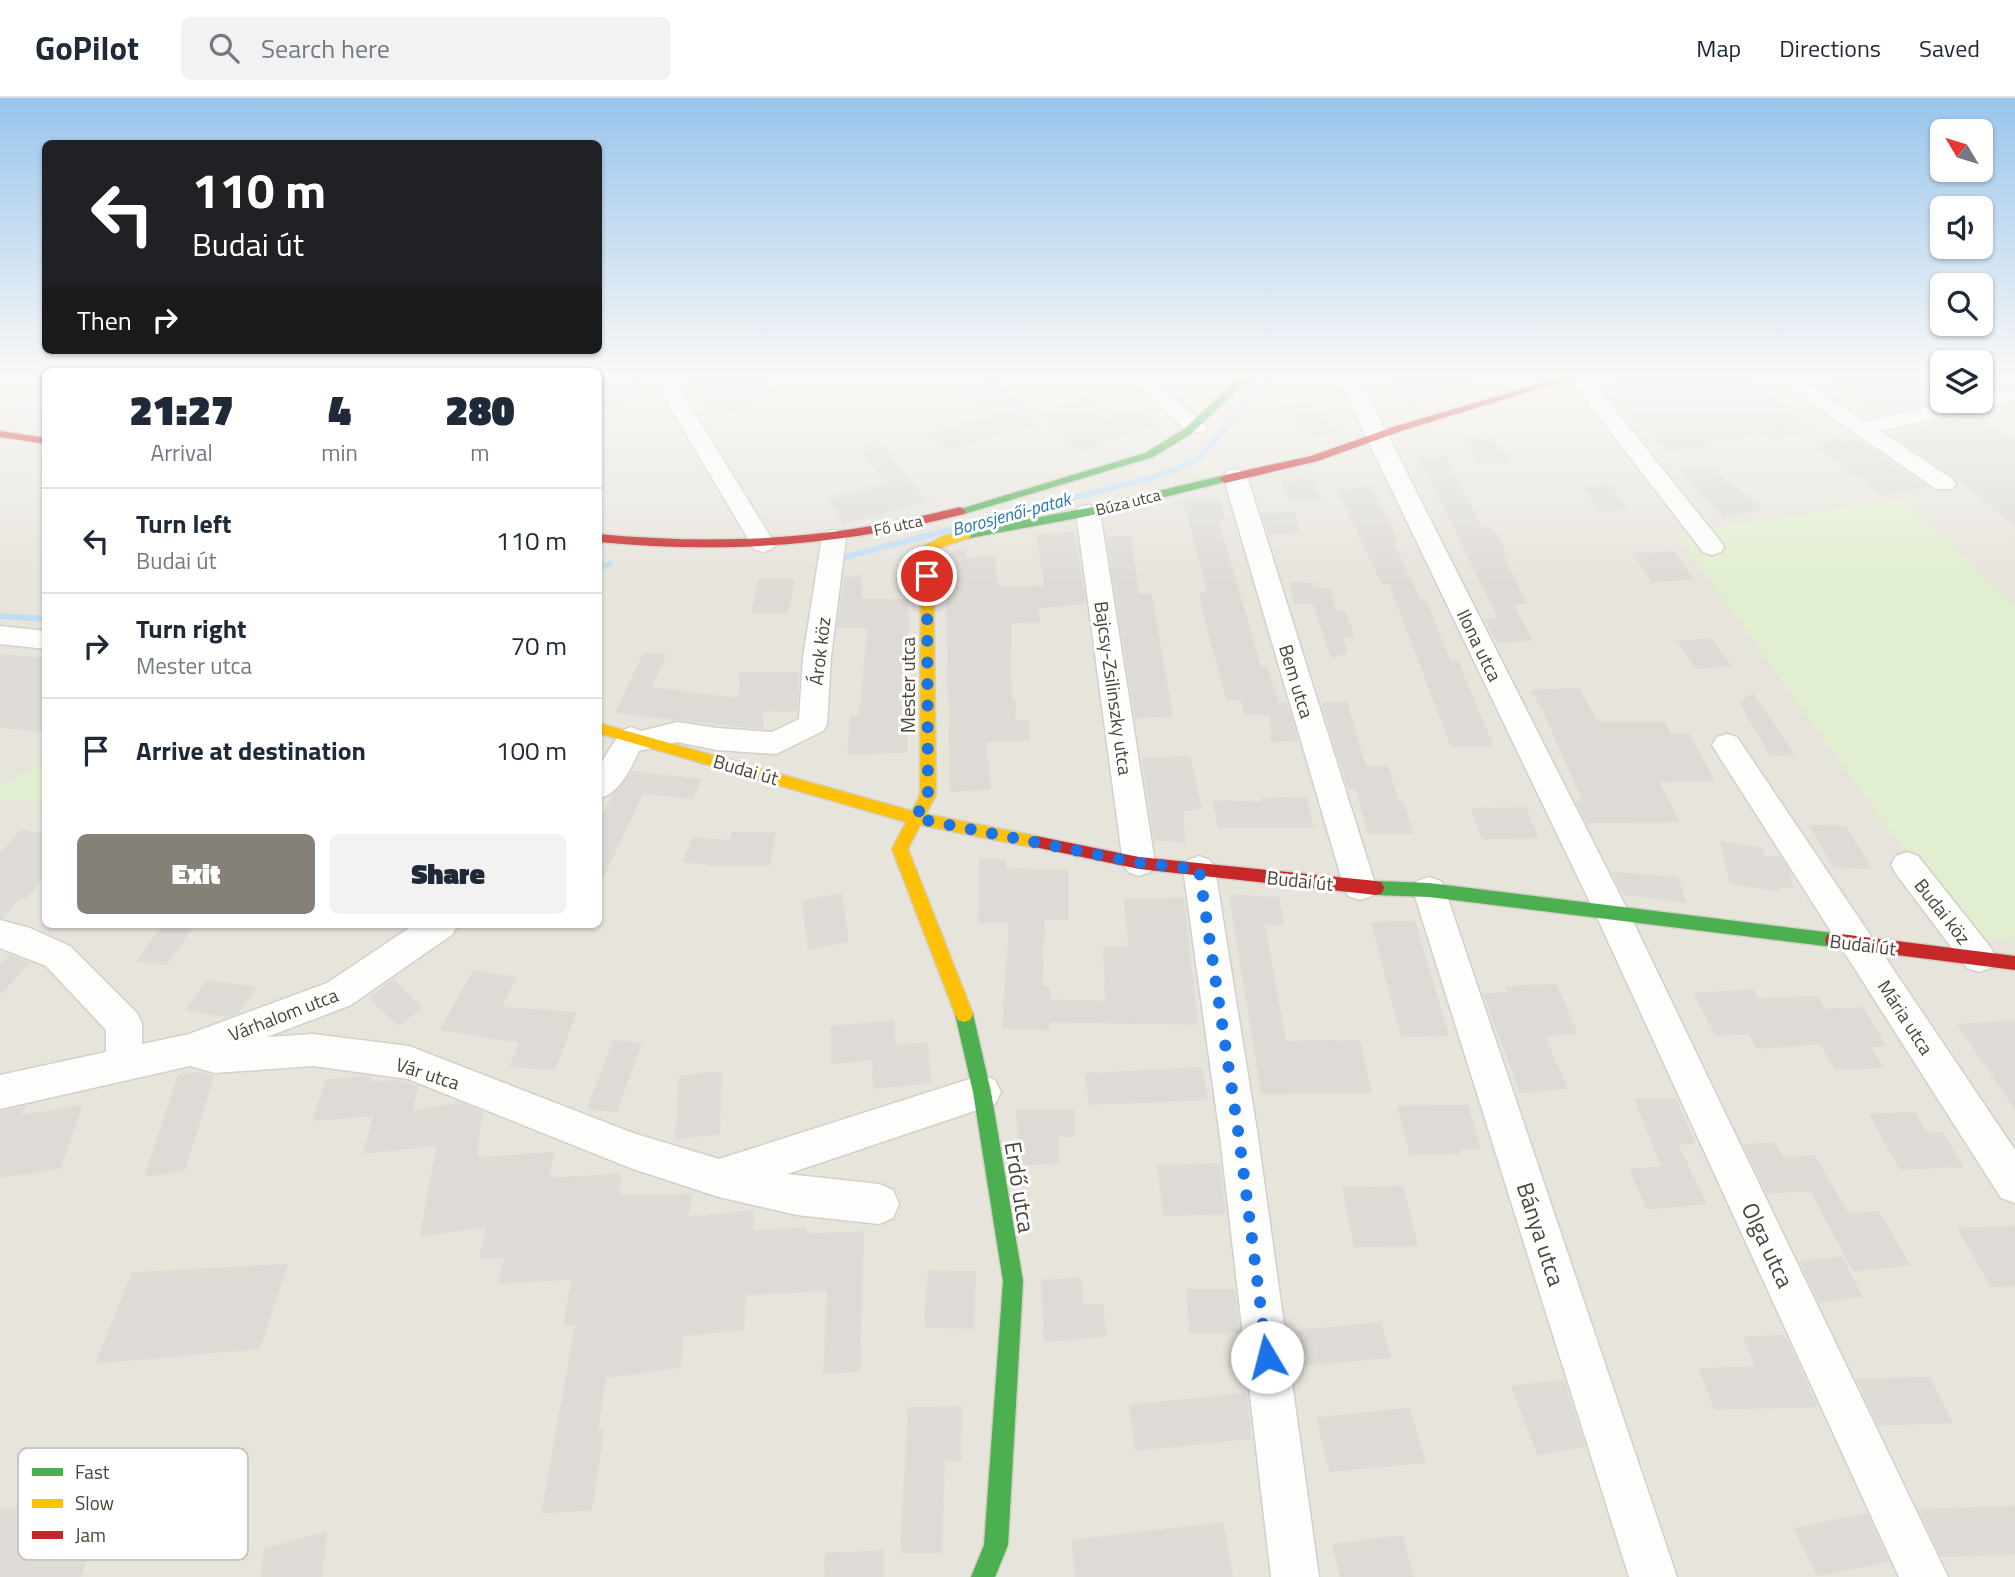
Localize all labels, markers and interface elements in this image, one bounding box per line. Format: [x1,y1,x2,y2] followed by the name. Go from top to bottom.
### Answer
[181,17,671,80] search box
[35,23,139,73] text: GoPilot
[205,29,243,67] icon: search
[261,29,390,68] text: Search here
[1696,30,1741,66] text: Map
[1779,30,1881,66] text: Directions
[1919,30,1980,66] text: Saved
[1930,119,1993,182] north arrow
[1930,119,1993,413] map controls
[192,152,326,227] text: 110 m
[77,168,168,259] icon: left
[1930,196,1993,259] button: sound
[192,220,304,268] text: Budai út
[1930,273,1993,336] button: search
[77,301,132,340] text: Then
[146,301,184,339] icon: right
[1930,350,1993,413] button: layers
[129,377,234,441] text: 21:27
[328,377,351,441] text: 4
[445,377,515,441] text: 280
[150,435,213,470] text: Arrival
[321,435,358,470] text: min
[470,435,490,470] text: m
[1093,482,1163,522] street label: Búza utca
[949,485,1075,543] water label: Borosjenői-patak
[136,504,231,543] text: Turn left
[871,508,925,542] street label: Fő utca
[496,521,567,560] text: 110 m
[77,522,115,560] icon: left
[136,543,216,578] text: Budai út
[897,546,957,606] pin
[908,557,946,595] icon: arrive
[1087,599,1141,777] street label: Bajcsy-Zsilinszky utca
[1450,604,1510,687] street label: Ilona utca
[136,609,247,648] text: Turn right
[800,615,838,687] street label: Árok köz
[510,626,567,665] text: 70 m
[77,627,115,665] icon: right
[893,637,922,733] street label: Mester utca
[1272,640,1322,722] street label: Bem utca
[136,648,252,683] text: Mester utca
[136,731,366,770] text: Arrive at destination
[496,731,567,770] text: 100 m
[77,732,115,770] icon: arrive
[710,746,782,792] street label: Budai út
[77,834,315,914] button: Exit
[329,834,567,914] button: Share
[1265,862,1335,898] street label: Budai út
[1908,872,1978,950] street label: Budai köz
[1828,926,1898,962] street label: Budai út
[1871,974,1941,1061] street label: Mária utca
[224,980,343,1048] street label: Várhalom utca
[392,1049,464,1097] street label: Vár utca
[996,1139,1045,1235] street label: Erdő utca
[1508,1178,1574,1291] street label: Bánya utca
[1733,1196,1803,1294] street label: Olga utca
[1230,1320,1304,1394] position arrow
[18,1448,248,1560] legend
[75,1457,110,1486] text: Fast
[75,1488,114,1517] text: Slow
[75,1520,106,1549] text: Jam

